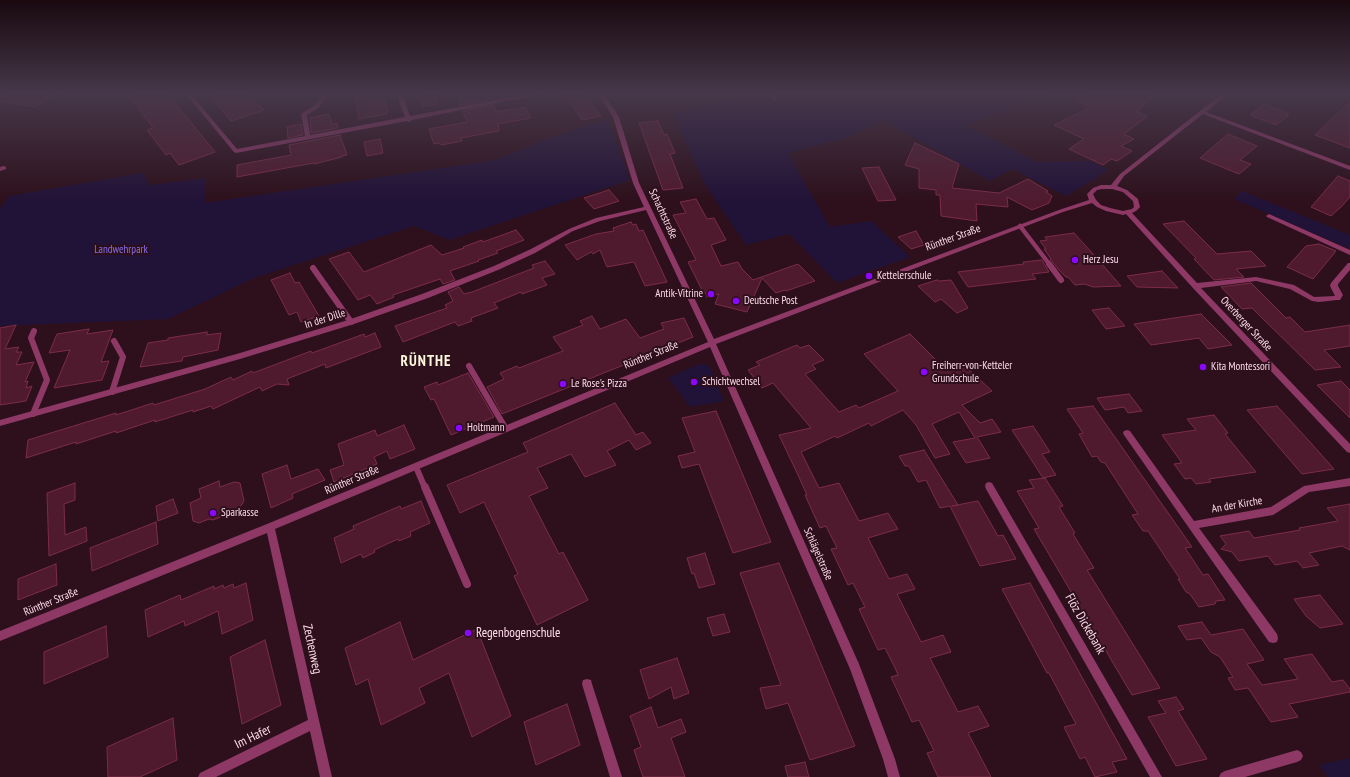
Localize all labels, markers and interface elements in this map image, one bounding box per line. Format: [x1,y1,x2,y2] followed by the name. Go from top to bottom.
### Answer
[646,187,680,241] street label: Schachtstraße
[924,222,982,254] street label: Rünther Straße
[94,243,148,257] park label: Landwehrpark
[1083,253,1118,267] place label: Herz Jesu
[1070,255,1080,265] marker: Herz Jesu
[877,269,932,283] place label: Kettelerschule
[864,271,874,281] marker: Kettelerschule
[655,287,703,301] place label: Antik-Vitrine
[706,289,716,299] marker: Antik-Vitrine
[744,294,798,308] place label: Deutsche Post
[1217,294,1275,354] street label: Overberger Straße
[731,296,741,306] marker: Deutsche Post
[303,306,347,332] street label: In der Dille
[622,338,680,372] street label: Rünther Straße
[401,353,451,371] district label: RÜNTHE
[932,359,1012,385] place label: Freiherr-von-Ketteler Grundschule
[1211,360,1270,374] place label: Kita Montessori
[1198,362,1208,372] marker: Kita Montessori
[919,367,929,377] marker: Freiherr-von-Ketteler Grundschule
[702,375,760,389] place label: Schichtwechsel
[571,377,627,391] place label: Le Rose's Pizza
[689,377,699,387] marker: Schichtwechsel
[558,379,568,389] marker: Le Rose's Pizza
[467,421,504,435] place label: Holtmann
[454,423,464,433] marker: Holtmann
[323,463,381,497] street label: Rünther Straße
[1211,494,1263,516] street label: An der Kirche
[221,506,259,520] place label: Sparkasse
[208,508,218,518] marker: Sparkasse
[801,526,835,582] street label: Schlägelstraße
[22,585,80,619] street label: Rünther Straße
[1061,591,1109,657] street label: Flöz Dickebank
[299,623,325,675] street label: Zechenweg
[476,625,560,641] place label: Regenbogenschule
[463,628,473,638] marker: Regenbogenschule
[232,722,274,752] street label: Im Hafer

